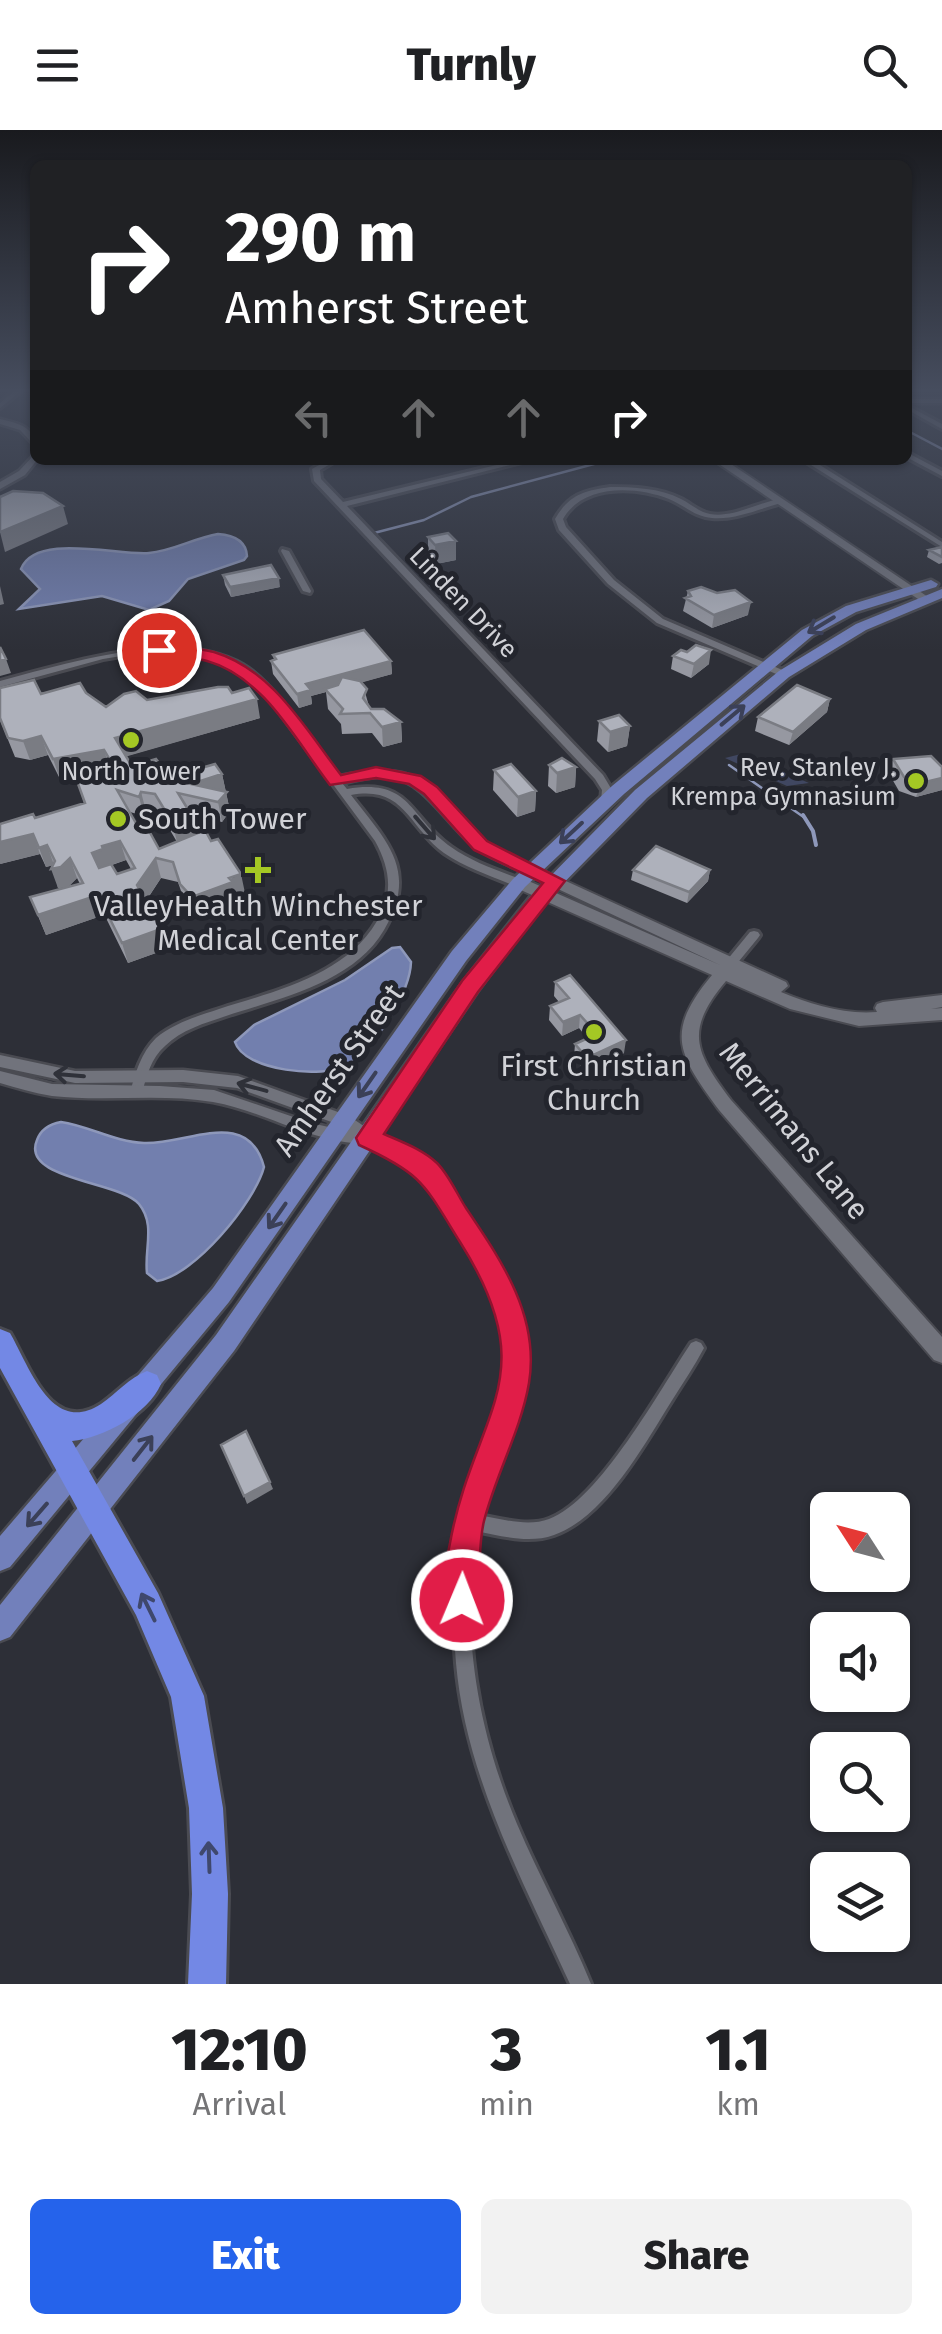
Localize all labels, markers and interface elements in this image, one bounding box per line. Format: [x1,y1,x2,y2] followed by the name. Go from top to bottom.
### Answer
[30,38,85,93] icon: menu
[406,38,536,92] text: Turnly
[857,38,912,93] icon: search
[225,196,416,280] text: 290 m
[60,200,190,330] icon: right
[225,281,528,335] text: Amherst Street
[286,390,341,445] icon: left
[391,390,446,445] icon: ahead
[496,390,551,445] icon: ahead
[601,390,656,445] icon: right
[403,541,524,664] street label: Linden Drive
[117,608,202,693] pin
[807,615,836,635] one-way arrow
[132,623,187,678] icon: arrive
[720,704,745,727] one-way arrow
[120,729,142,751] marker: North Tower
[670,753,896,812] place label: Rev. Stanley J. Krempa Gymnasium
[62,757,201,787] place label: North Tower
[905,770,927,792] marker: Rev. Stanley J. Krempa Gymnasium
[138,801,307,837] place label: South Tower
[107,808,129,830] marker: South Tower
[414,814,436,840] one-way arrow
[559,821,584,844] one-way arrow
[245,857,271,883] marker: ValleyHealth Winchester Medical Center
[94,888,423,958] place label: ValleyHealth Winchester Medical Center
[266,977,412,1163] street label: Amherst Street
[583,1021,605,1043] marker: First Christian Church
[711,1035,877,1227] street label: Merrimans Lane
[500,1048,688,1118] place label: First Christian Church
[54,1066,86,1085] one-way arrow
[357,1070,378,1098] one-way arrow
[237,1076,268,1095] one-way arrow
[266,1202,287,1230] one-way arrow
[132,1435,153,1462] one-way arrow
[810,1492,910,1592] north arrow
[810,1492,910,1952] map controls
[25,1502,48,1527] one-way arrow
[410,1548,514,1652] position arrow
[137,1592,156,1622] one-way arrow
[810,1612,910,1712] button: sound
[810,1732,910,1832] button: search
[199,1842,218,1874] one-way arrow
[810,1852,910,1952] button: layers
[171,2014,308,2086] text: 12:10
[491,2014,522,2086] text: 3
[705,2014,771,2086] text: 1.1
[193,2085,286,2123] text: Arrival
[479,2085,534,2123] text: min
[716,2085,760,2123] text: km
[30,2199,461,2314] button: Exit
[481,2199,912,2314] button: Share

